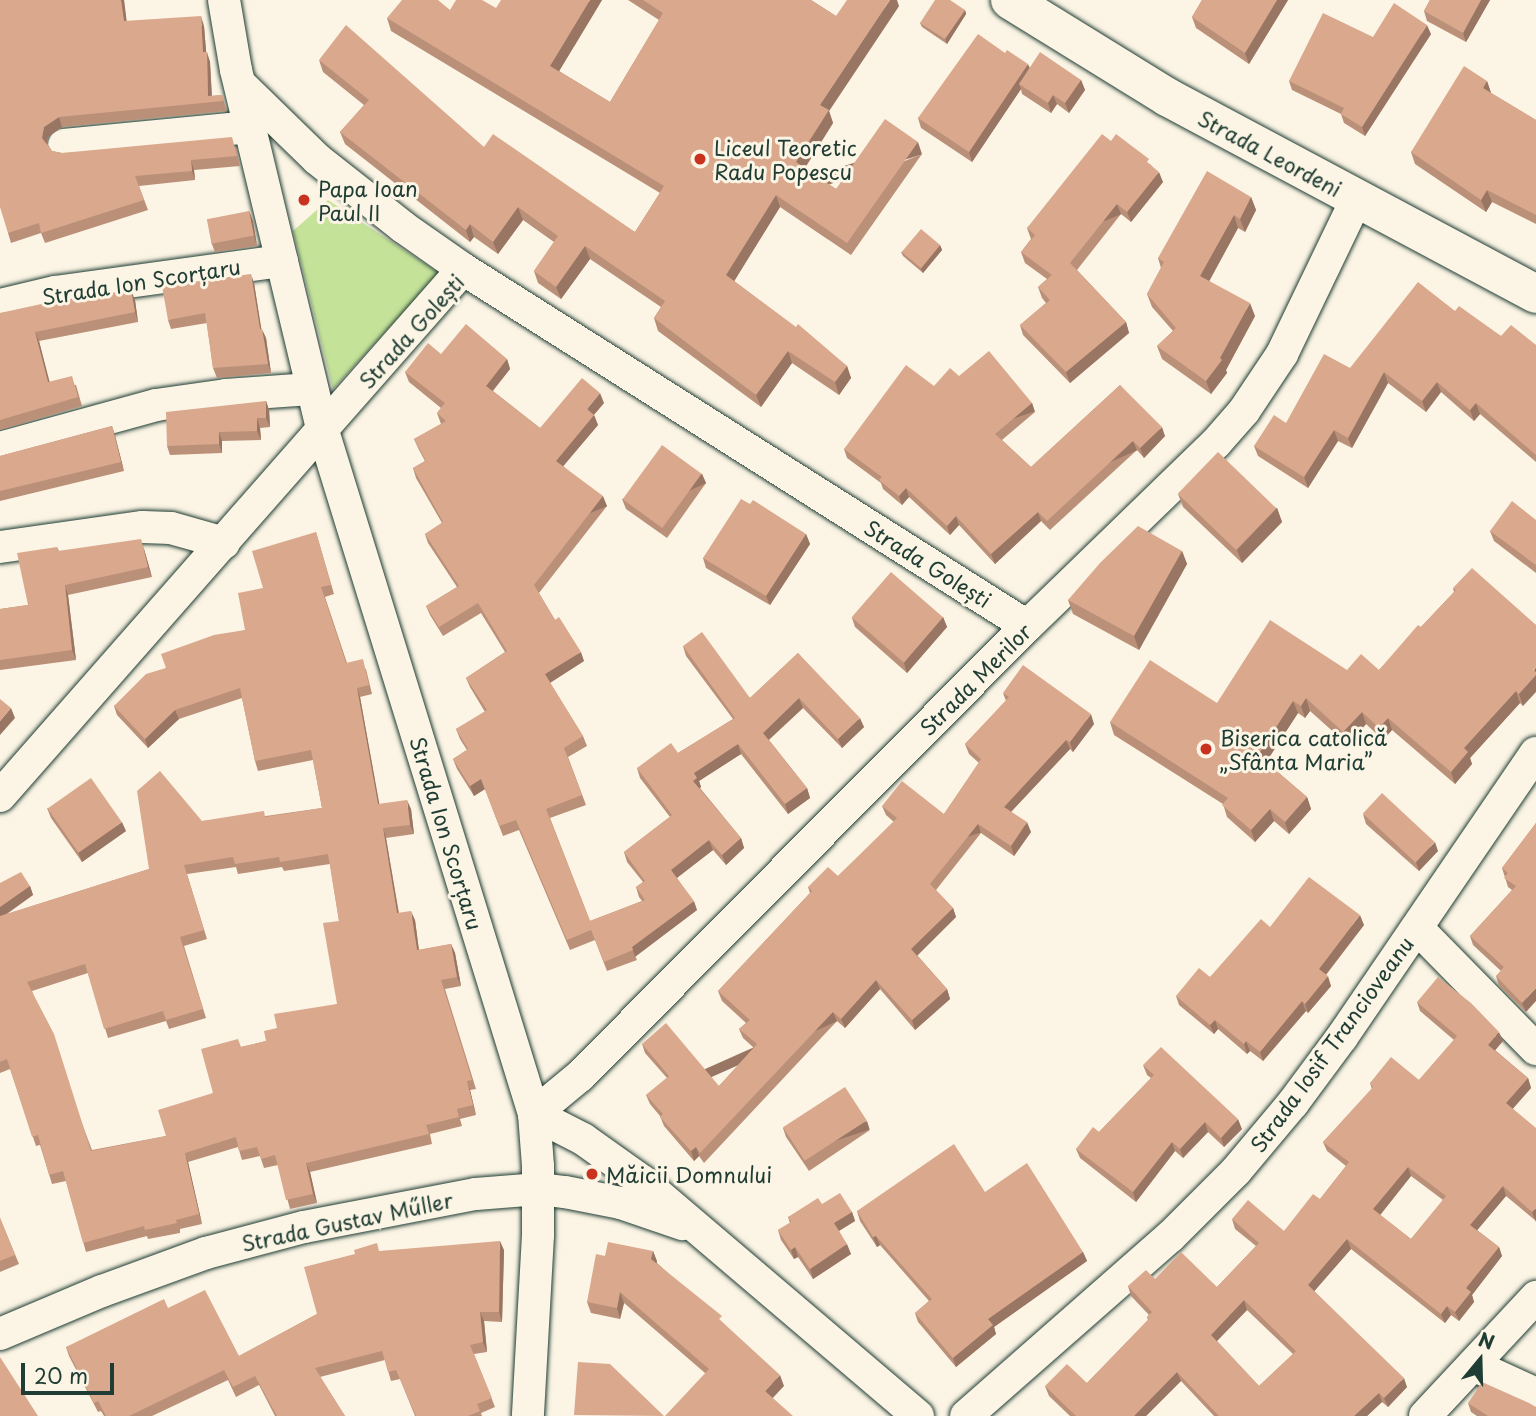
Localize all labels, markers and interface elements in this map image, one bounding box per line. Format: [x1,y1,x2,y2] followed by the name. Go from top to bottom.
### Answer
[1193,104,1347,202] street label: Strada Leordeni
[714,134,854,184] place label: Liceul Teoretic Radu Popescu
[692,151,708,167] marker: Liceul Teoretic Radu Popescu
[318,175,419,225] place label: Papa Ioan Paul II
[296,192,312,208] marker: Papa Ioan Paul II
[39,253,243,309] street label: Strada Ion Scorțaru
[353,268,469,394] street label: Strada Golești
[860,514,996,612] street label: Strada Golești
[914,618,1036,740] street label: Strada Merilor
[1220,724,1387,774] place label: Biserica catolică „Sfânta Maria”
[405,733,489,933] street label: Strada Ion Scorțaru
[1198,741,1214,757] marker: Biserica catolică „Sfânta Maria”
[1244,931,1418,1157] street label: Strada Iosif Trancioveanu
[606,1161,772,1187] place label: Măicii Domnului
[584,1166,600,1182] marker: Măicii Domnului
[238,1186,456,1256] street label: Strada Gustav Műller
[1475,1324,1499,1356] text: N
[1445,1325,1515,1395] north arrow
[24,1350,117,1394] scale bar
[34,1359,88,1391] text: 20 m

